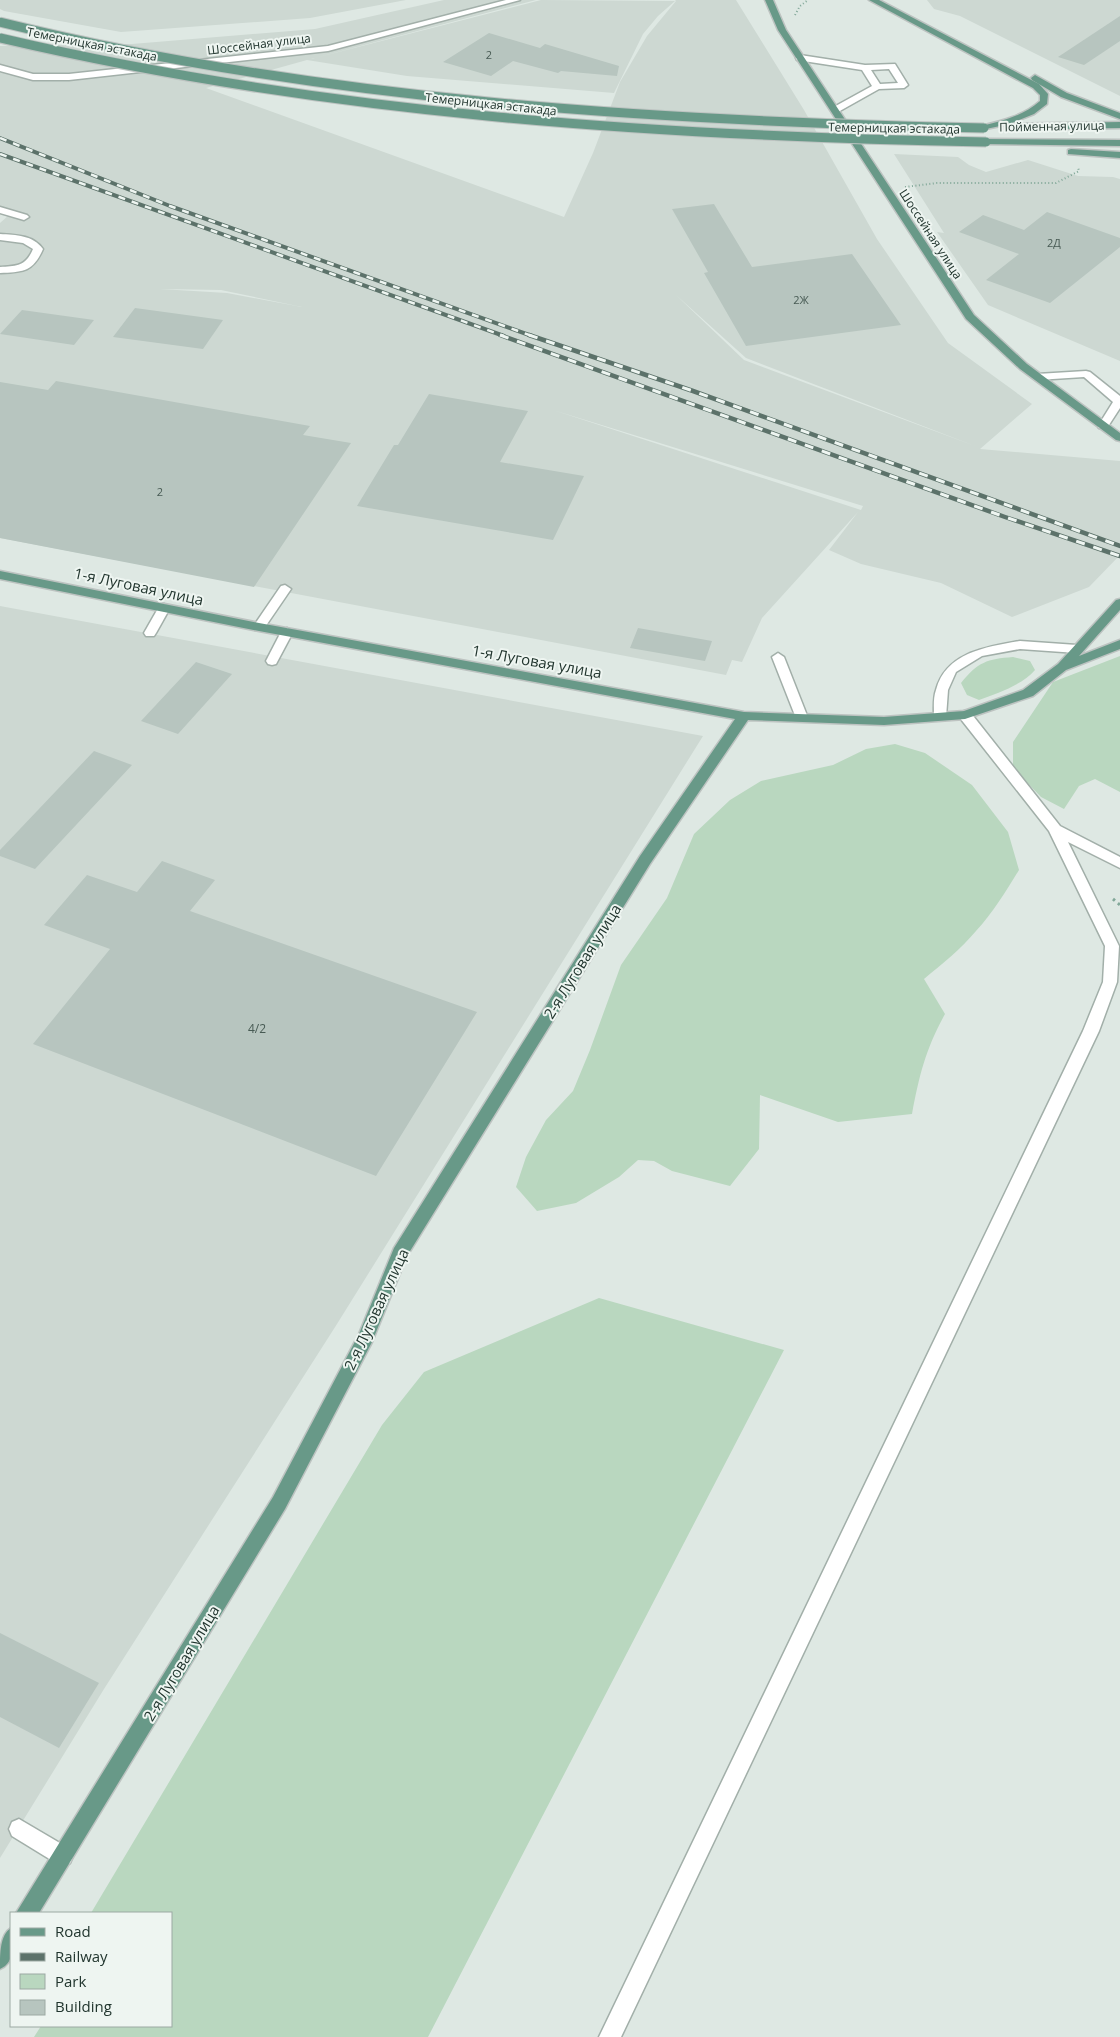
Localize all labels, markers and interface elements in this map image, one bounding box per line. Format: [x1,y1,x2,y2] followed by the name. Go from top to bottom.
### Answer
[26,23,158,65] street label: Темерницкая эстакада
[206,29,312,59] street label: Шоссейная улица
[486,47,492,62] house number: 2
[424,89,558,119] street label: Темерницкая эстакада
[999,117,1105,135] street label: Пойменная улица
[828,118,960,138] street label: Темерницкая эстакада
[895,186,967,282] street label: Шоссейная улица
[1047,235,1061,250] house number: 2Д
[793,292,810,307] house number: 2Ж
[157,484,163,499] house number: 2
[73,563,205,609] street label: 1-я Луговая улица
[470,640,604,682] street label: 1-я Луговая улица
[539,900,625,1022] street label: 2-я Луговая улица
[248,1020,266,1037] house number: 4/2
[339,1245,413,1373] street label: 2-я Луговая улица
[139,1601,223,1725] street label: 2-я Луговая улица
[10,1912,172,2027] legend
[55,1921,91,1941] text: Road
[55,1946,108,1966] text: Railway
[55,1971,86,1991] text: Park
[55,1996,112,2016] text: Building

